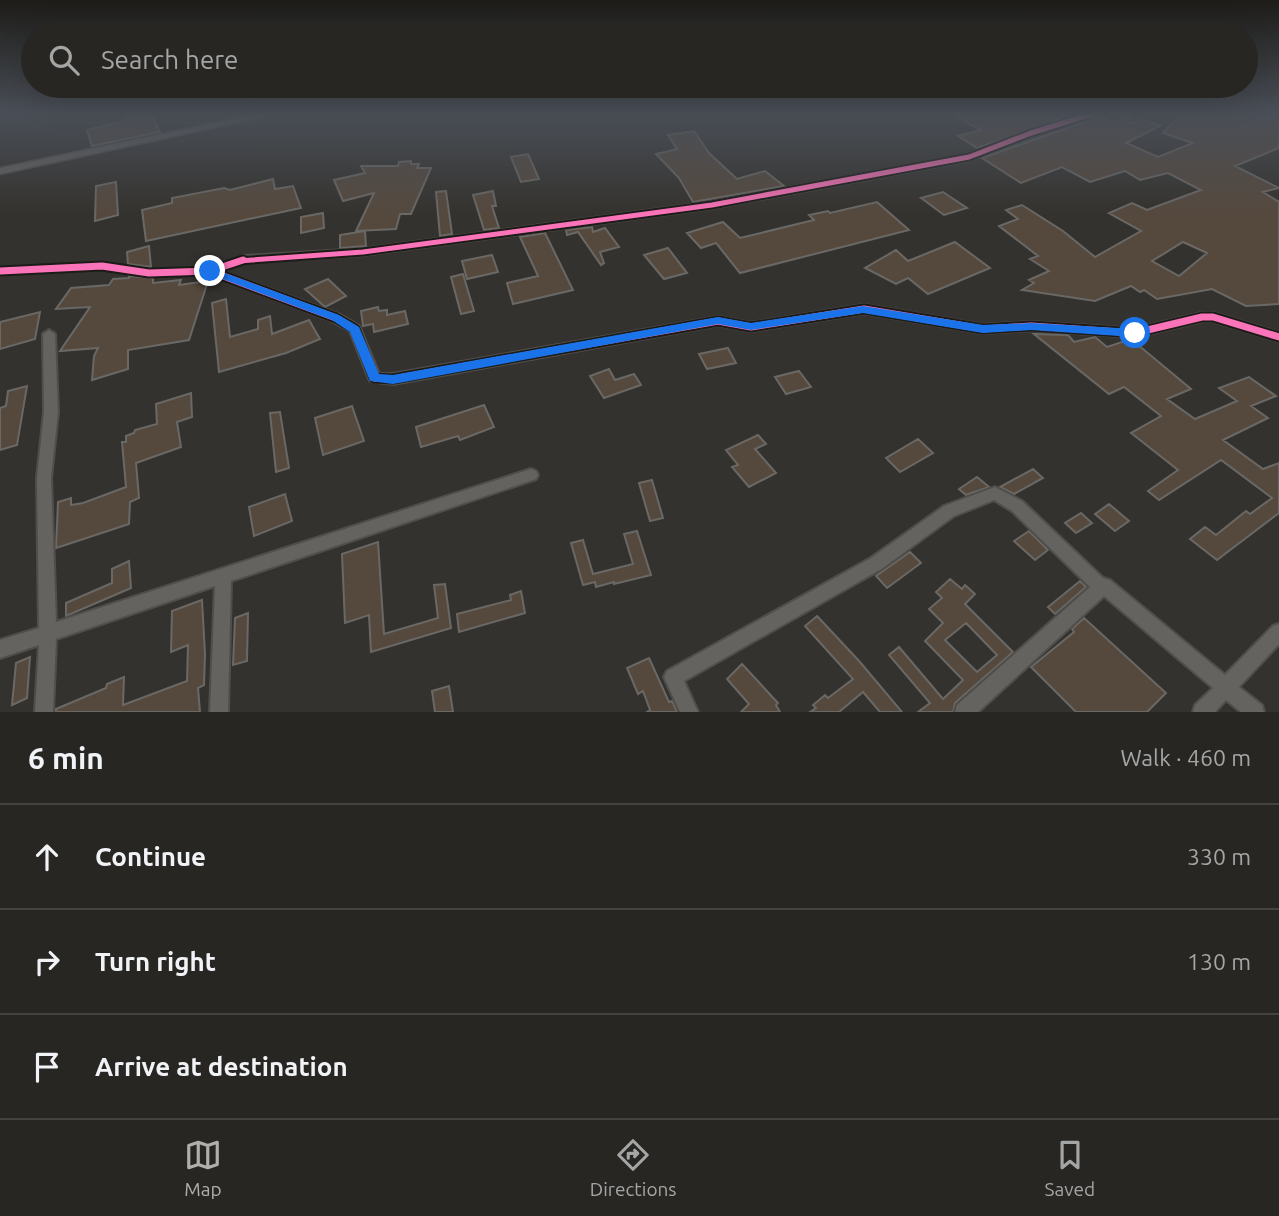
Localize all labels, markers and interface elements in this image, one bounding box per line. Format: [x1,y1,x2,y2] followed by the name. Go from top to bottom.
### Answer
[21,21,1258,98] search box
[45,41,83,79] icon: search
[101,45,238,74] text: Search here
[194,255,225,286] route end
[1119,317,1150,348] route start
[28,741,104,775] text: 6 min
[1120,745,1251,770] text: Walk · 460 m
[28,838,66,876] icon: ahead
[95,842,206,871] text: Continue
[1187,844,1251,869] text: 330 m
[28,943,66,981] icon: right
[95,947,216,976] text: Turn right
[1187,949,1251,974] text: 130 m
[28,1048,66,1086] icon: arrive
[95,1052,348,1081] text: Arrive at destination
[184,1136,222,1200] tab: Map
[590,1136,677,1200] tab: Directions
[1044,1136,1095,1200] tab: Saved

